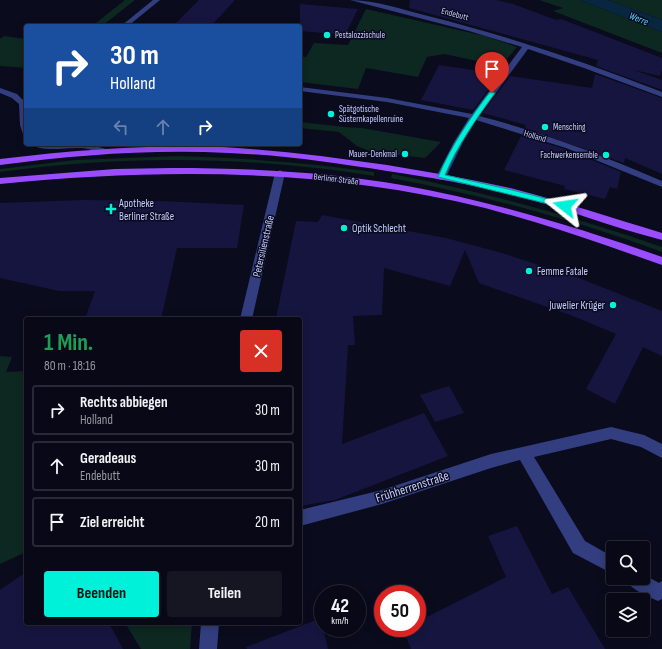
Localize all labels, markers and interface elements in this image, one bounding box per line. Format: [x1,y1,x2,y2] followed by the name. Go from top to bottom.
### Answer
[440,6,470,23] street label: Endebutt
[627,10,650,28] water label: Werre
[322,30,332,40] marker: Pestalozzischule
[335,30,385,41] place label: Pestalozzischule
[110,39,159,72] text: 30 m
[44,40,96,92] icon: right
[475,52,509,93] pin
[481,58,503,80] icon: arrive
[110,73,155,94] text: Holland
[339,104,404,125] place label: Spätgotische Süsternkapellenruine
[326,109,336,119] marker: Spätgotische Süsternkapellenruine
[110,116,132,138] icon: left
[152,116,174,138] icon: ahead
[194,116,216,138] icon: right
[540,122,550,132] marker: Mensching
[553,122,586,133] place label: Mensching
[522,128,548,145] street label: Holland
[349,149,397,160] place label: Mauer-Denkmal
[400,149,410,159] marker: Mauer-Denkmal
[540,150,598,161] place label: Fachwerkensemble
[601,150,611,160] marker: Fachwerkensemble
[313,171,359,188] street label: Berliner Straße
[544,185,586,227] position arrow
[118,197,174,223] place label: Apotheke Berliner Straße
[106,204,116,214] marker: Apotheke Berliner Straße
[250,214,277,278] street label: Petersilienstraße
[352,222,407,235] place label: Optik Schlecht
[339,223,349,233] marker: Optik Schlecht
[537,265,588,278] place label: Femme Fatale
[524,266,534,276] marker: Femme Fatale
[548,299,605,312] place label: Juwelier Krüger
[608,300,618,310] marker: Juwelier Krüger
[44,328,93,357] text: 1 Min.
[240,330,282,372] button: close
[44,358,96,374] text: 80 m · 18:16
[80,393,168,412] text: Rechts abbiegen
[46,399,68,421] icon: right
[255,401,280,420] text: 30 m
[80,412,113,428] text: Holland
[80,449,136,468] text: Geradeaus
[46,455,68,477] icon: ahead
[255,457,280,476] text: 30 m
[80,468,120,484] text: Endebutt
[374,468,451,506] street label: Frühherrenstraße
[46,511,68,533] icon: arrive
[80,513,144,532] text: Ziel erreicht
[255,513,280,532] text: 20 m
[606,541,650,637] map controls
[606,541,650,585] button: search
[44,571,159,617] button: Beenden
[167,571,282,617] button: Teilen
[374,585,426,637] speed limit sign: 50
[606,593,650,637] button: layers
[331,594,349,618] text: 42
[331,615,349,627] text: km/h

